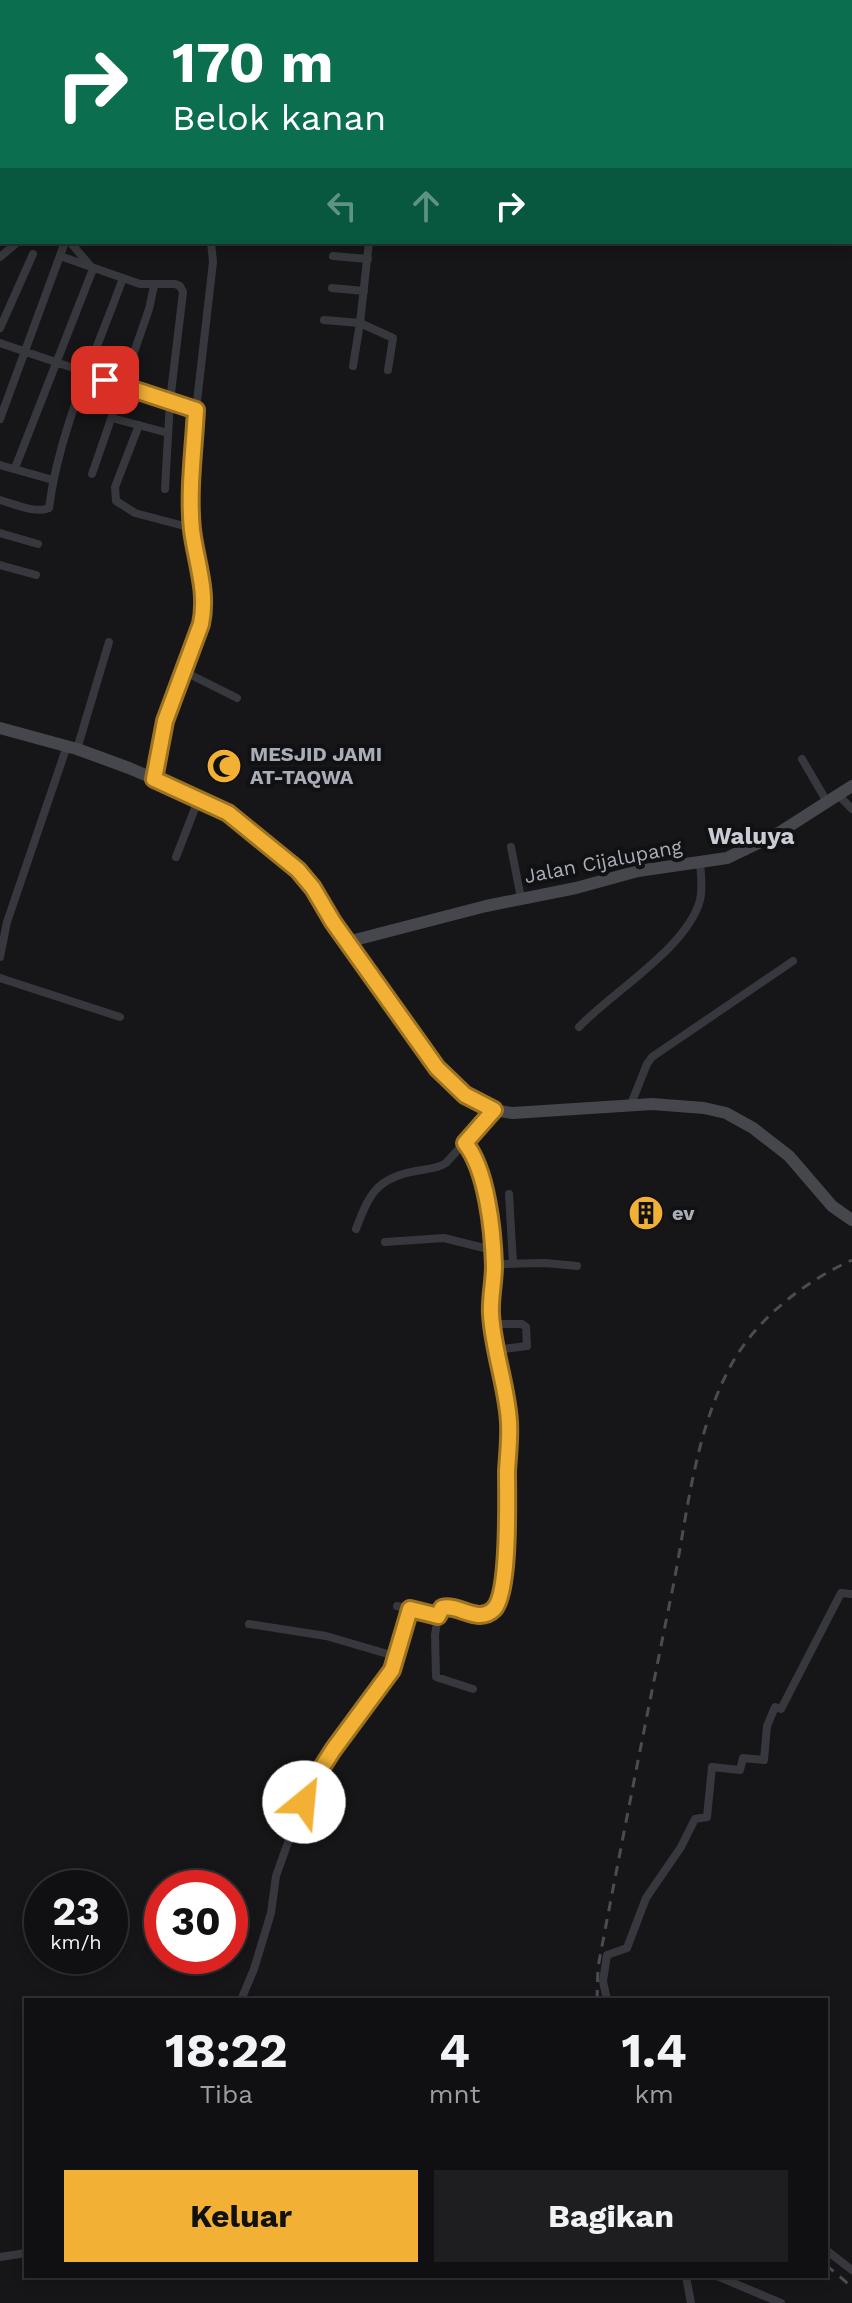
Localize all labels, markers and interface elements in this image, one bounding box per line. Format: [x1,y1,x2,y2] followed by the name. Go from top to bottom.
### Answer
[172,30,334,96] text: 170 m
[40,32,144,136] icon: right
[172,97,386,139] text: Belok kanan
[320,184,364,228] icon: left
[404,184,448,228] icon: ahead
[488,184,532,228] icon: right
[71,346,139,414] pin
[83,358,127,402] icon: arrive
[250,742,382,789] place label: MESJID JAMI AT-TAQWA
[205,747,243,785] mosque icon: MESJID JAMI AT-TAQWA
[708,822,794,850] district label: Waluya
[522,834,684,888] street label: Jalan Cijalupang
[627,1194,665,1232] building icon: ev
[672,1201,695,1225] place label: ev
[262,1760,346,1844] position arrow
[144,1870,248,1974] speed limit sign: 30
[52,1888,100,1935] text: 23
[50,1930,102,1954] text: km/h
[165,2022,288,2079] text: 18:22
[439,2022,470,2079] text: 4
[621,2022,687,2079] text: 1.4
[200,2079,253,2109] text: Tiba
[429,2079,480,2109] text: mnt
[634,2079,674,2109] text: km
[64,2170,418,2262] button: Keluar
[434,2170,788,2262] button: Bagikan

